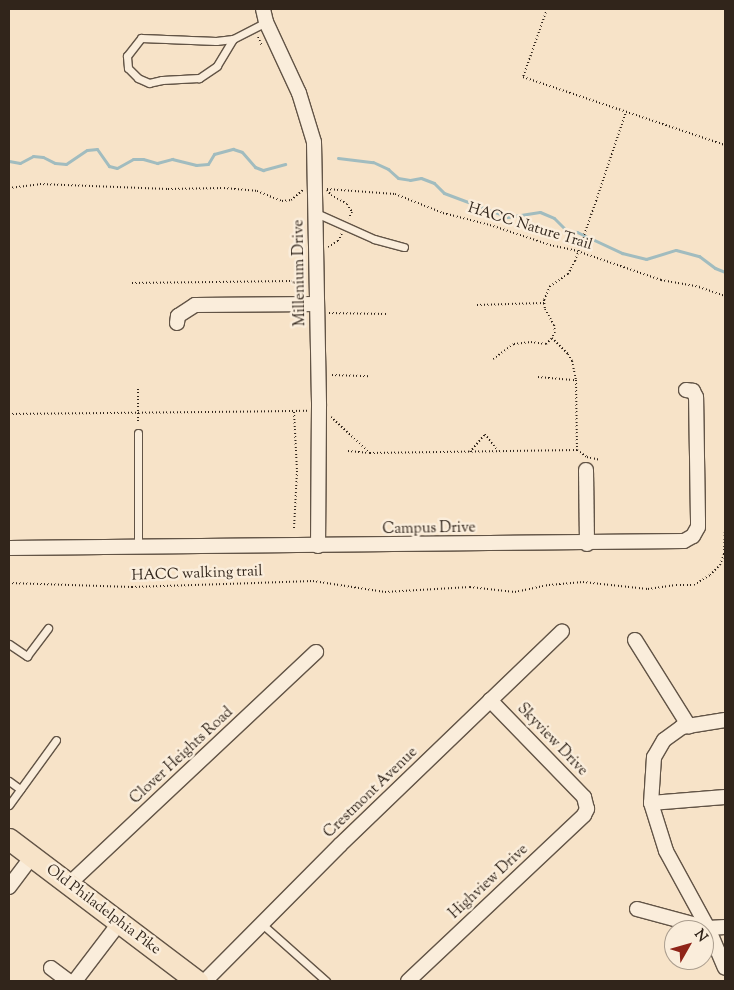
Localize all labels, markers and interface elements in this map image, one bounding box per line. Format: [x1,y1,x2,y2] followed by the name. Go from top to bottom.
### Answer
[466,200,594,254] street label: HACC Nature Trail
[290,220,310,326] street label: Millenium Drive
[382,519,476,539] street label: Campus Drive
[131,563,263,585] street label: HACC walking trail
[513,700,591,780] street label: Skyview Drive
[127,704,237,808] street label: Clover Heights Road
[320,744,422,842] street label: Crestmont Avenue
[446,841,532,923] street label: Highview Drive
[42,861,164,959] street label: Old Philadelphia Pike
[664,920,714,970] north arrow
[689,926,711,947] text: N

